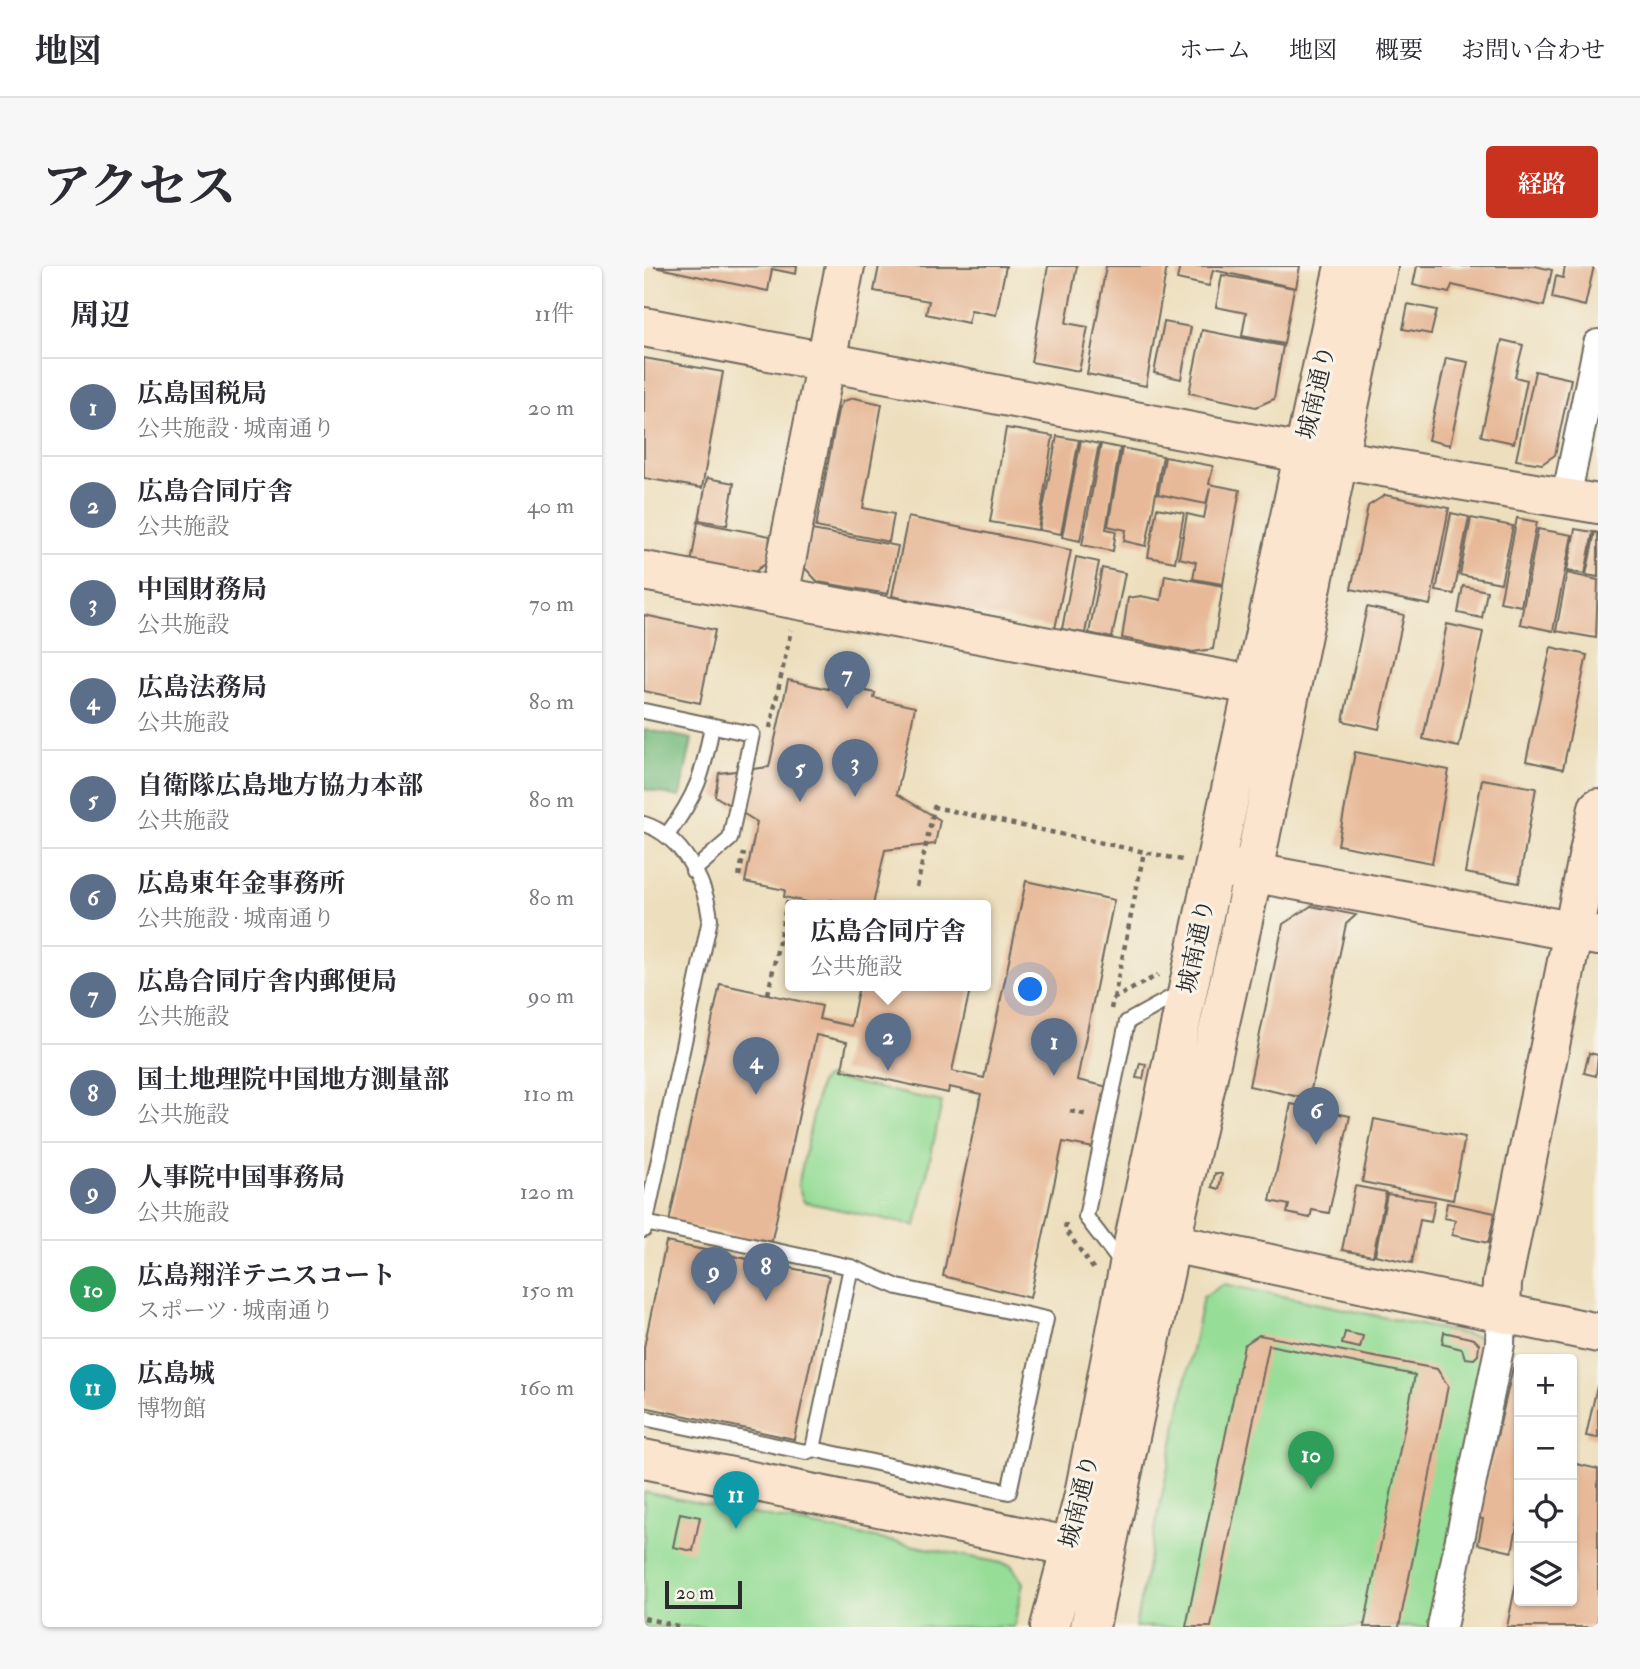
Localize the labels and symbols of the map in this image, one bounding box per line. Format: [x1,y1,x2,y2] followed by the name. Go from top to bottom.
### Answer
[1291,342,1342,442] street label: 城南通り
[824,651,870,709] pin: 7
[832,739,878,797] pin: 3
[777,744,823,802] pin: 5
[1171,896,1222,996] street label: 城南通り
[1013,972,1047,1006] your location
[865,1013,911,1071] pin: 2
[1031,1018,1077,1076] pin: 1
[733,1037,779,1095] pin: 4
[1293,1087,1339,1145] pin: 6
[743,1243,789,1301] pin: 8
[691,1247,737,1305] pin: 9
[1288,1431,1334,1489] pin: 10
[1053,1451,1106,1551] street label: 城南通り
[713,1471,759,1529] pin: 11
[665,1578,742,1610] scale bar

